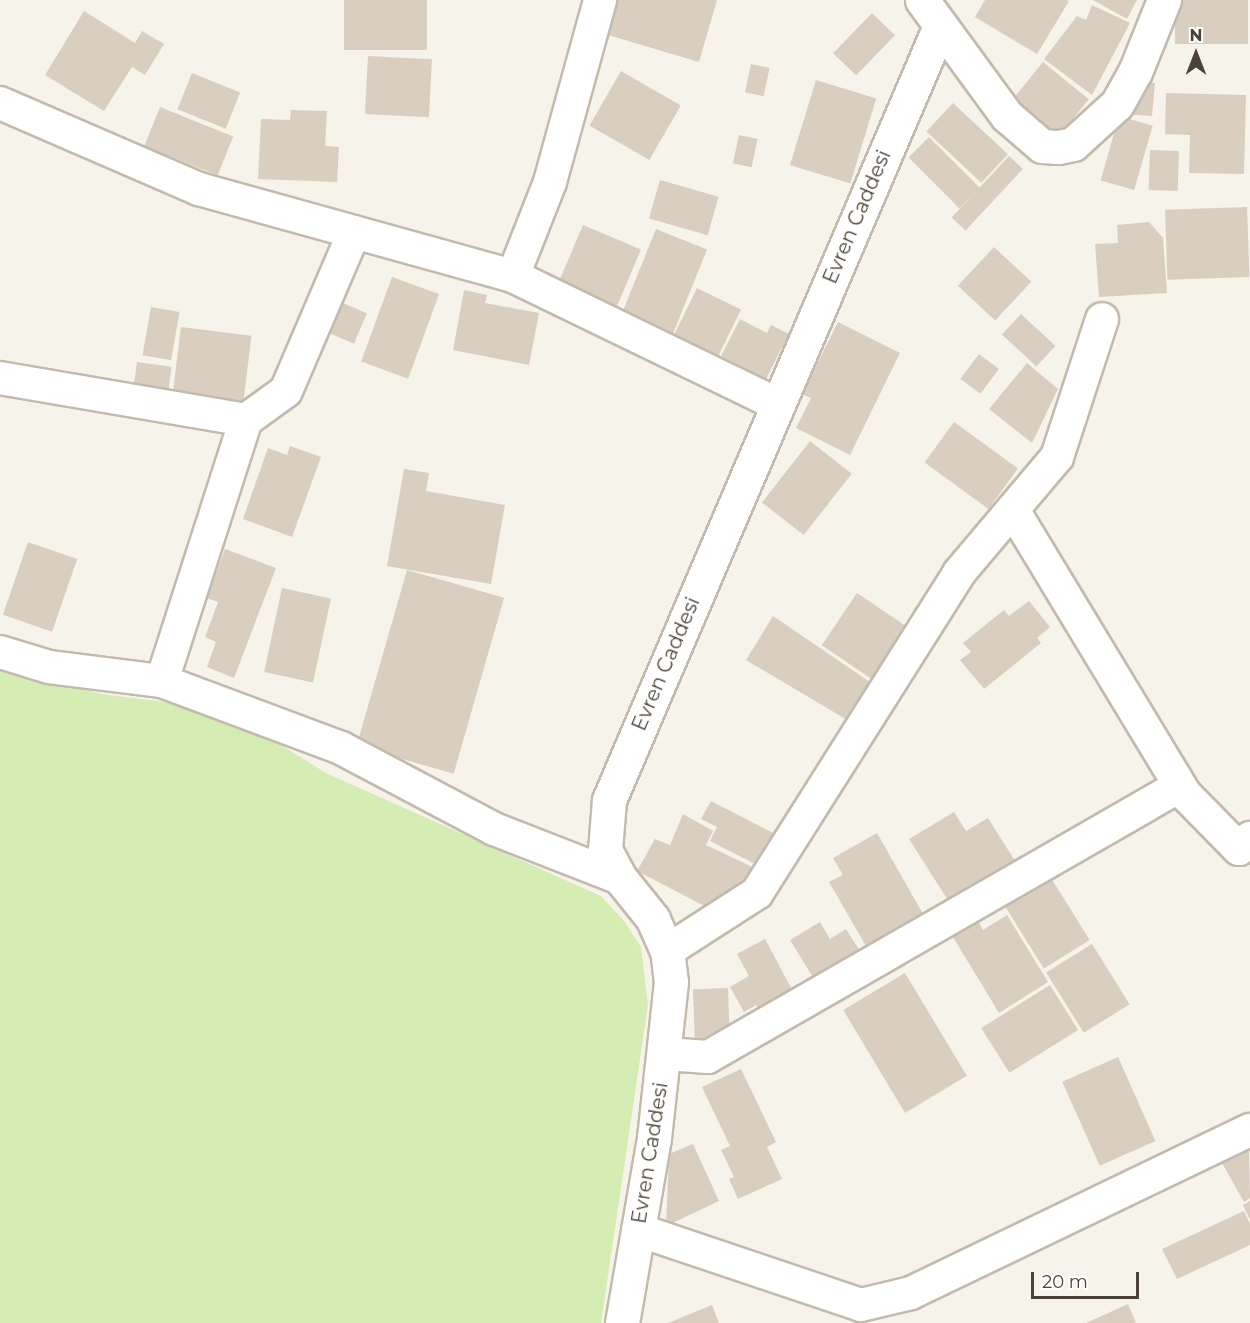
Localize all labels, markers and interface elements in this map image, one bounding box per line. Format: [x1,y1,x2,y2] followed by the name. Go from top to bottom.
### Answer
[1166,24,1226,84] north arrow
[1190,26,1202,45] text: N
[818,147,896,287] street label: Evren Caddesi
[627,594,705,734] street label: Evren Caddesi
[627,1081,673,1225] street label: Evren Caddesi
[1034,1260,1142,1298] scale bar
[1042,1271,1088,1293] text: 20 m

